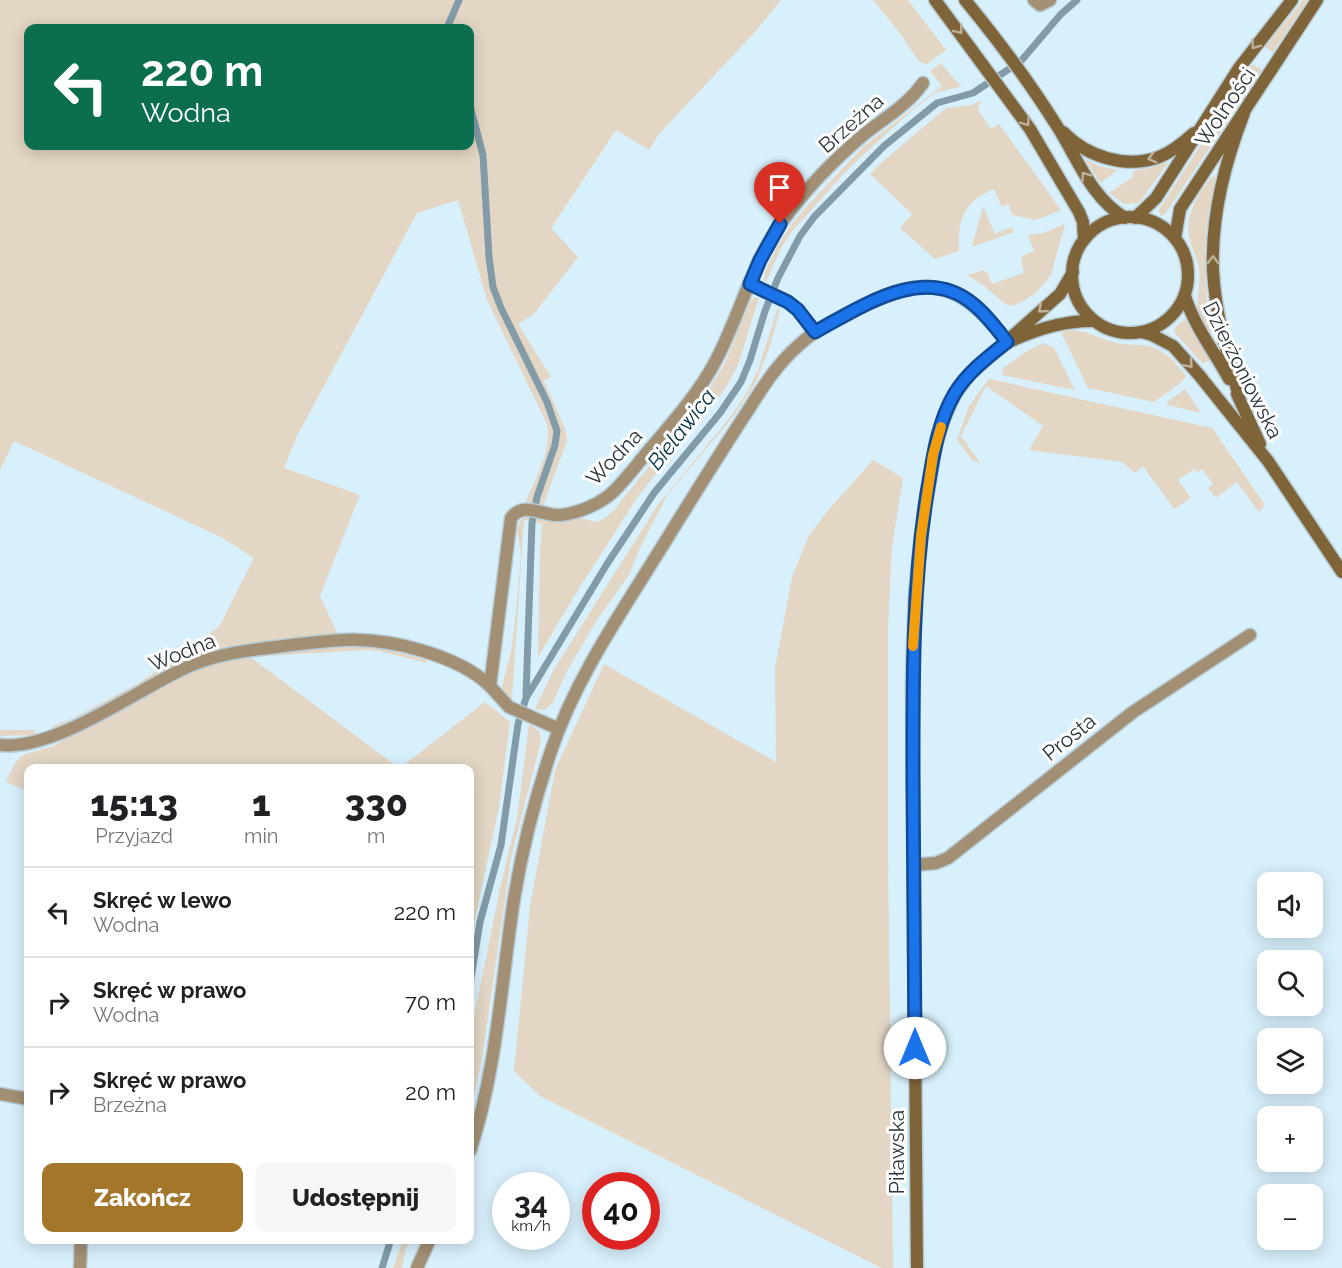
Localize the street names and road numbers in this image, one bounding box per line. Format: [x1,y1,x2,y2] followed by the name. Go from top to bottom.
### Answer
[1190,63,1260,151] street label: Wolności
[813,88,889,158] street label: Brzeżna
[1198,297,1288,443] street label: Dzierżoniowska
[581,423,647,491] street label: Wodna
[145,627,219,677] street label: Wodna
[1037,708,1101,766] street label: Prosta
[884,1110,909,1194] street label: Piławska

